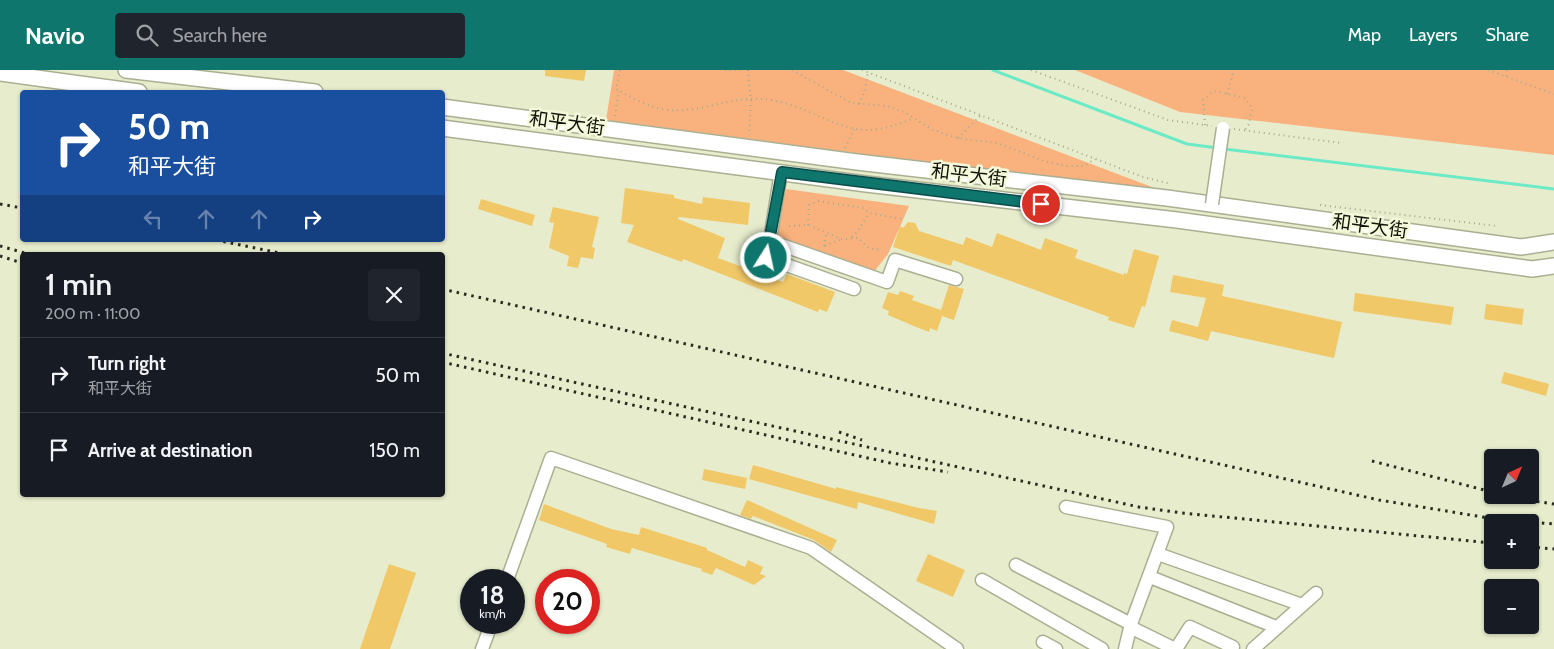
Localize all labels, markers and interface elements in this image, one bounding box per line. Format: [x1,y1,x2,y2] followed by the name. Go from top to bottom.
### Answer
[115,13,465,58] search box
[25,21,85,50] text: Navio
[133,21,161,49] icon: search
[173,24,267,47] text: Search here
[1348,24,1381,46] text: Map
[1409,24,1458,46] text: Layers
[1486,24,1529,46] text: Share
[128,105,210,148] text: 50 m
[528,106,606,140] street label: 和平大街
[45,110,110,175] icon: right
[128,153,216,180] text: 和平大街
[930,159,1008,191] street label: 和平大街
[1020,183,1062,225] pin
[1027,190,1055,218] icon: arrive
[139,205,167,233] icon: left
[192,205,220,233] icon: ahead
[245,205,273,233] icon: ahead
[298,205,326,233] icon: right
[1331,209,1409,243] street label: 和平大街
[739,231,791,283] position arrow
[45,266,112,303] text: 1 min
[368,269,420,321] button: close
[45,304,140,323] text: 200 m · 11:00
[88,352,166,375] text: Turn right
[45,361,73,389] icon: right
[376,364,420,387] text: 50 m
[88,379,152,398] text: 和平大街
[45,436,73,464] icon: arrive
[88,439,252,462] text: Arrive at destination
[369,439,420,462] text: 150 m
[1484,449,1539,504] north arrow
[1484,449,1539,634] map controls
[1484,514,1539,569] button: +
[535,569,600,634] speed limit sign: 20
[1484,579,1539,634] button: −
[480,580,505,610] text: 18
[479,606,506,621] text: km/h

